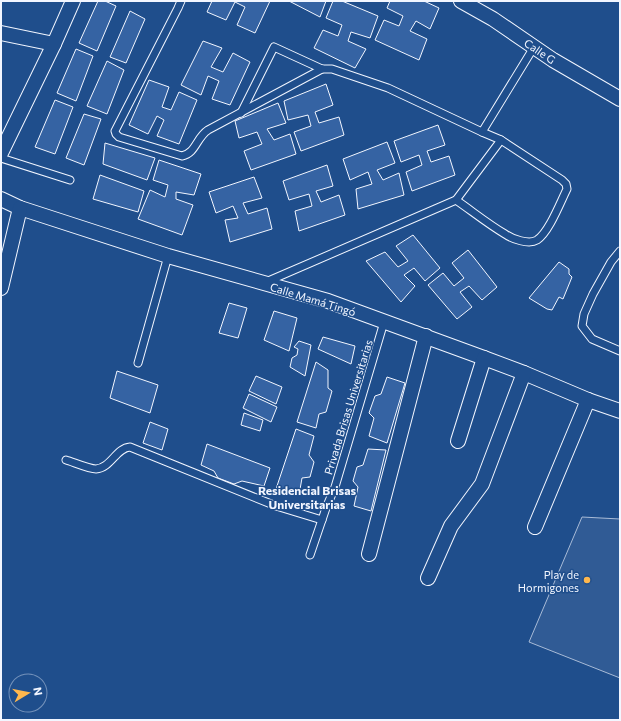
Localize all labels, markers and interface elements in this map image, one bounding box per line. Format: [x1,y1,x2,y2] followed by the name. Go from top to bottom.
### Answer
[522,36,558,66] street label: Calle G
[269,280,358,318] street label: Calle Mamá Tingó
[321,338,375,476] street label: Privada Brisas Universitarias
[258,483,356,511] district label: Residencial Brisas Universitarias
[518,568,579,594] place label: Play de Hormigones
[582,575,592,585] marker: Play de Hormigones
[8,673,48,713] north arrow
[31,686,45,696] text: N

